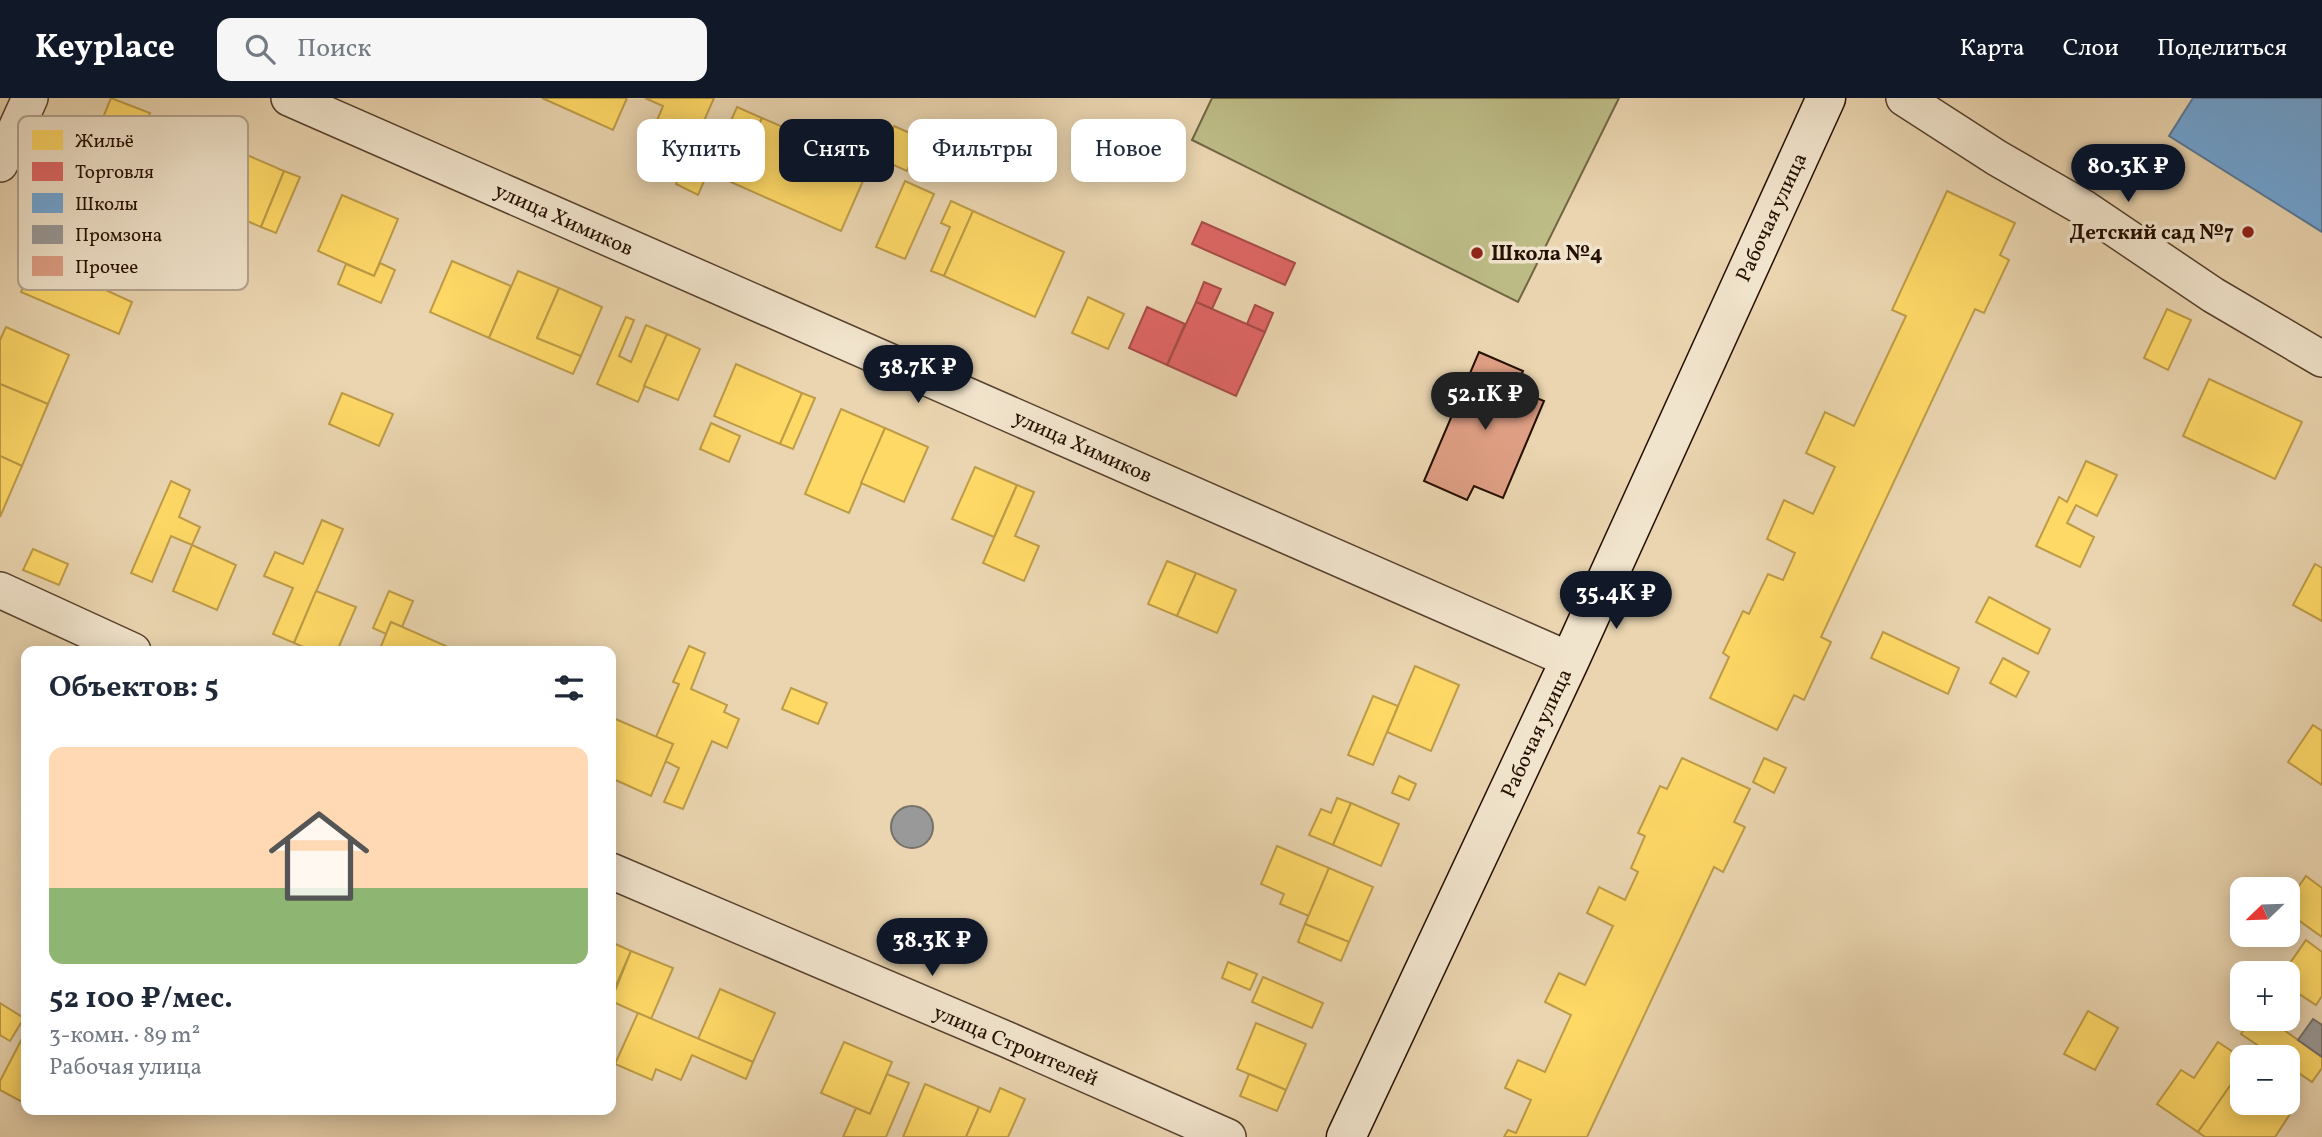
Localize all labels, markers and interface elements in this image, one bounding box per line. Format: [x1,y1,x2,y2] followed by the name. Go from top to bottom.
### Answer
[217,18,707,81] search box
[35,26,175,72] text: Keyplace
[241,30,279,68] icon: search
[297,31,371,67] text: Поиск
[1960,32,2025,66] text: Карта
[2063,32,2119,66] text: Слои
[2157,32,2287,66] text: Поделиться
[18,116,248,290] legend
[637,119,765,182] chip: Купить
[779,119,894,182] chip: Снять
[908,119,1057,182] chip: Фильтры
[1071,119,1186,182] chip: Новое
[75,129,134,155] text: Жильё
[2063,144,2193,204] pin: 80.3K ₽
[1730,148,1815,287] street label: Рабочая улица
[2087,151,2169,183] text: 80.3K ₽
[75,160,154,186] text: Торговля
[489,177,638,264] street label: улица Химиков
[75,192,138,218] text: Школы
[2069,219,2234,248] place label: Детский сад №7
[75,223,162,249] text: Промзона
[2240,224,2256,240] marker: Детский сад №7
[1491,240,1603,269] place label: Школа №4
[1469,245,1485,261] marker: Школа №4
[75,255,138,281] text: Прочее
[853,345,983,405] pin: 38.7K ₽
[879,352,957,384] text: 38.7K ₽
[1420,372,1550,432] pin: 52.1K ₽
[1447,379,1523,411] text: 52.1K ₽
[1008,404,1157,491] street label: улица Химиков
[1551,572,1681,631] pin: 35.4K ₽
[1576,578,1656,610] text: 35.4K ₽
[1495,664,1580,803] street label: Рабочая улица
[49,667,219,709] text: Объектов: 5
[550,669,588,707] icon: filters
[256,793,382,919] icon: home
[2230,877,2300,947] north arrow
[2230,877,2300,1115] map controls
[867,918,997,978] pin: 38.3K ₽
[893,925,971,957] text: 38.3K ₽
[2230,961,2300,1031] button: +
[49,978,233,1020] text: 52 100 ₽/мес.
[928,999,1103,1094] street label: улица Строителей
[49,1020,200,1052] text: 3-комн. · 89 m²
[2230,1045,2300,1115] button: −
[49,1052,202,1084] text: Рабочая улица

